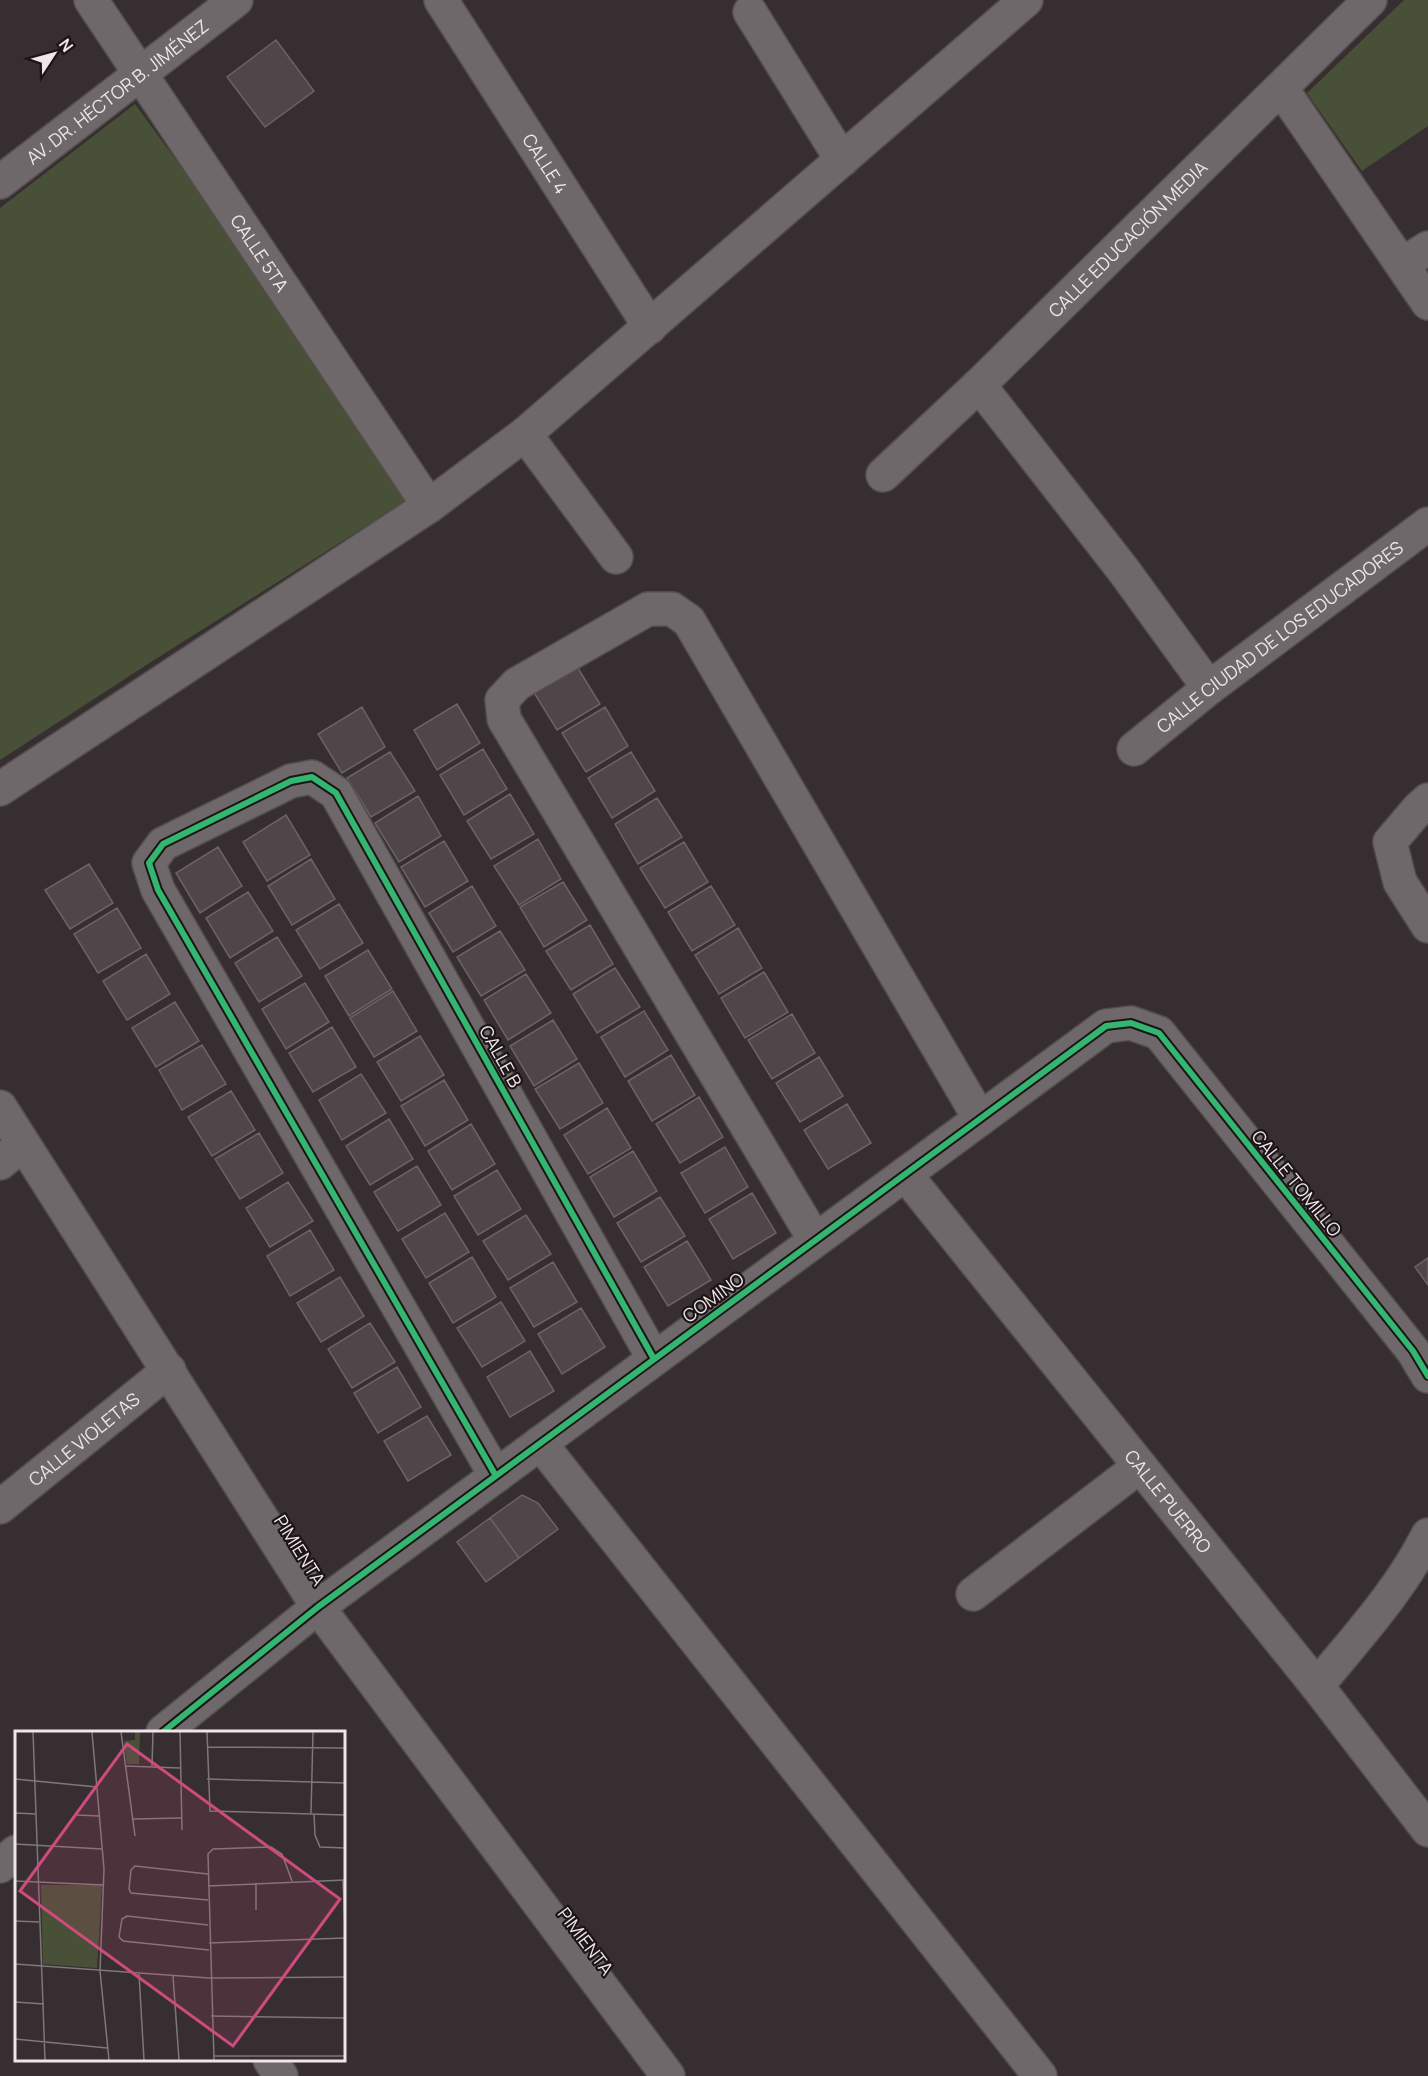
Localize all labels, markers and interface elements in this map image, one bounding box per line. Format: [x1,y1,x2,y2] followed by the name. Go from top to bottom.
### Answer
[23,14,213,168] street label: AV. DR. HÉCTOR B. JIMÉNEZ
[24,24,84,84] north arrow
[517,129,574,198] street label: CALLE 4
[1043,155,1213,322] street label: CALLE EDUCACIÓN MEDIA
[225,209,295,297] street label: CALLE 5TA
[1151,535,1408,738] street label: CALLE CIUDAD DE LOS EDUCADORES
[474,1021,528,1091] street label: CALLE B
[1247,1125,1347,1241] street label: CALLE TOMILLO
[677,1267,749,1327] street label: COMINO
[23,1387,144,1491] street label: CALLE VIOLETAS
[1120,1445,1217,1558] street label: CALLE PUERRO
[269,1510,331,1590] street label: PIMIENTA
[15,1731,345,2061] inset map
[553,1902,620,1980] street label: PIMIENTA

